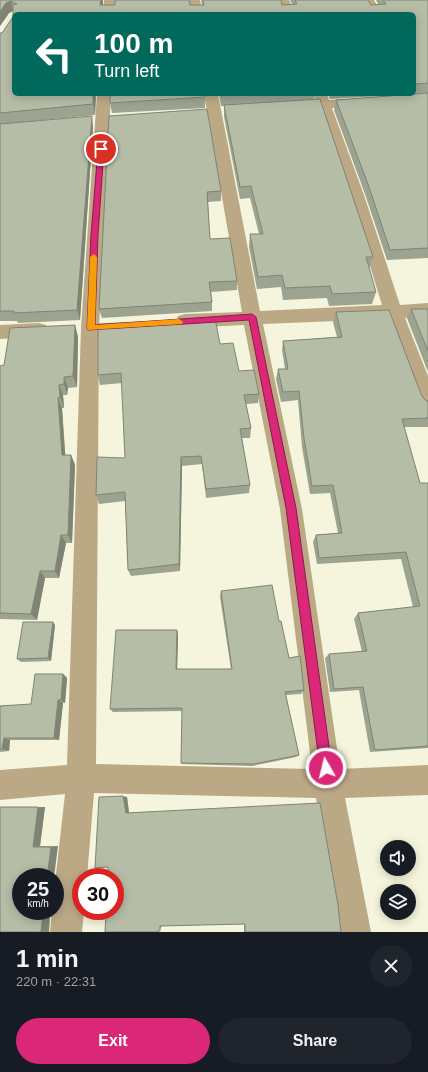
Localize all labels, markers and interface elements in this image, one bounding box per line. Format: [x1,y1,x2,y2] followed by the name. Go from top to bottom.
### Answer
[28,28,80,80] icon: left
[94,28,173,59] text: 100 m
[94,61,159,81] text: Turn left
[84,132,118,166] pin
[90,138,112,160] icon: arrive
[305,747,347,789] position arrow
[380,840,416,920] map controls
[380,840,416,876] button: sound
[72,868,124,920] speed limit sign: 30
[27,878,49,900] text: 25
[380,884,416,920] button: layers
[27,898,49,909] text: km/h
[16,945,79,972] text: 1 min
[370,945,412,987] button: close
[16,974,96,989] text: 220 m · 22:31
[16,1018,210,1064] button: Exit
[218,1018,412,1064] button: Share

